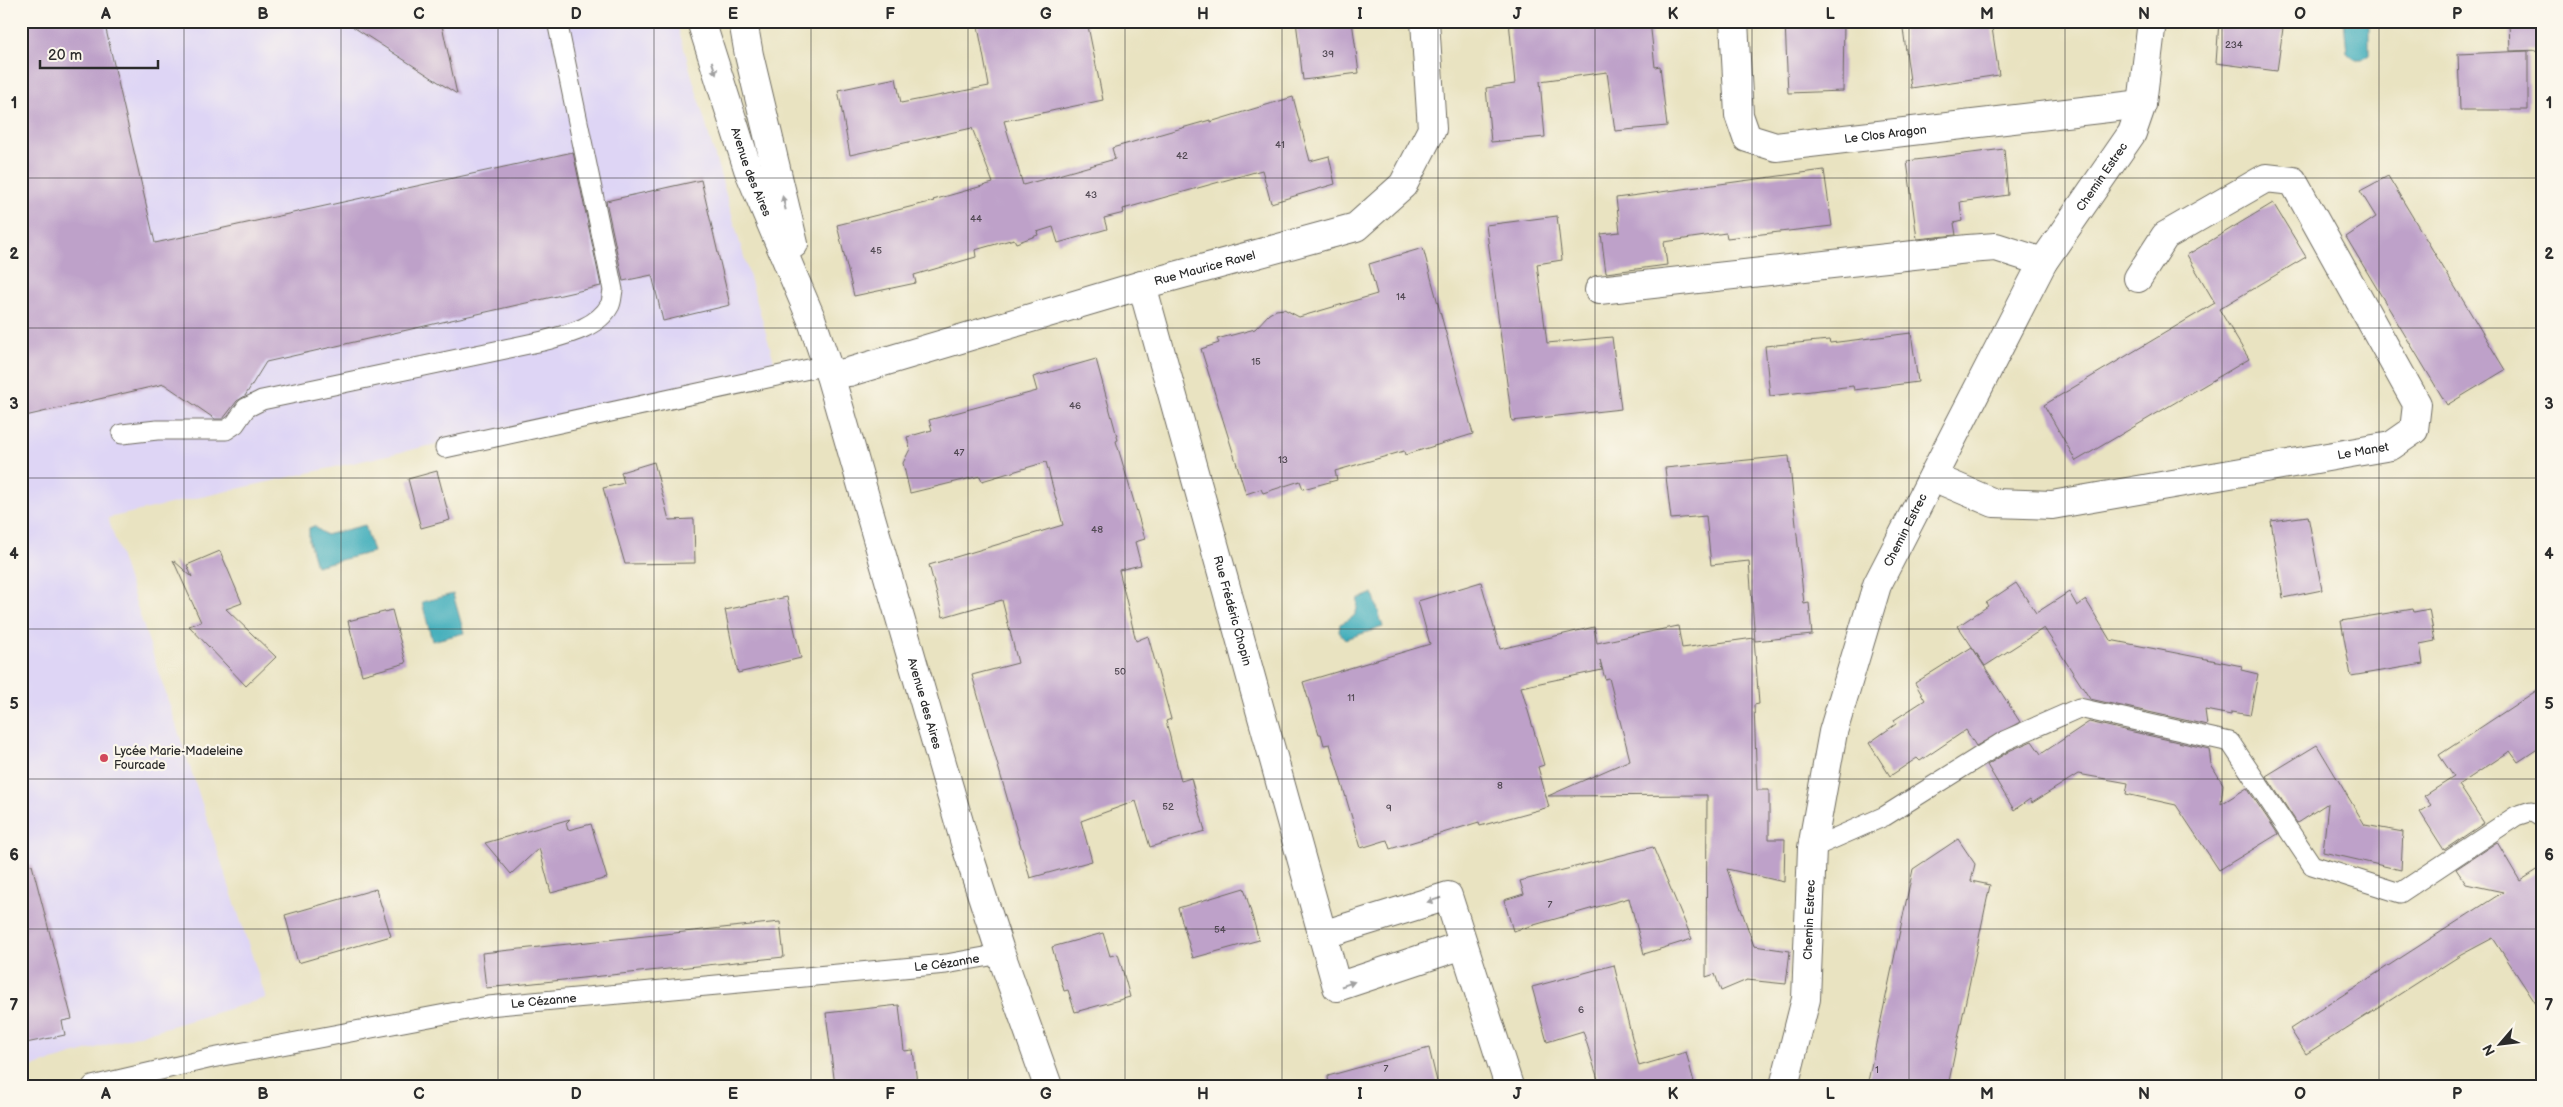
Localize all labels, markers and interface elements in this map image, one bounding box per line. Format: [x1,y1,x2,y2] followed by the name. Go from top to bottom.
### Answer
[100,5,111,24] text: A
[257,5,269,24] text: B
[413,5,425,24] text: C
[570,5,582,24] text: D
[728,5,738,24] text: E
[885,5,895,24] text: F
[1040,5,1052,24] text: G
[1197,5,1209,24] text: H
[1357,5,1363,24] text: I
[1513,5,1522,24] text: J
[1668,5,1679,24] text: K
[1825,5,1835,24] text: L
[1980,5,1994,24] text: M
[2138,5,2150,24] text: N
[2294,5,2306,24] text: O
[2452,5,2462,24] text: P
[40,38,158,70] scale bar
[2225,39,2243,51] house number: 234
[48,46,82,65] text: 20 m
[1322,48,1334,60] house number: 39
[711,61,719,76] one-way arrow
[11,94,17,113] text: 1
[2546,94,2552,113] text: 1
[1843,122,1928,147] street label: Le Clos Aragon
[727,126,774,219] street label: Avenue des Aires
[1275,139,1285,151] house number: 41
[2073,140,2131,214] street label: Chemin Estrec
[1176,150,1188,162] house number: 42
[1085,189,1097,201] house number: 43
[780,195,788,210] one-way arrow
[970,213,982,225] house number: 44
[9,245,19,264] text: 2
[870,245,882,257] house number: 45
[2544,245,2554,264] text: 2
[1153,248,1257,289] street label: Rue Maurice Ravel
[1396,291,1406,303] house number: 14
[1251,356,1261,368] house number: 15
[9,395,19,414] text: 3
[2544,395,2554,414] text: 3
[1069,400,1081,412] house number: 46
[2336,439,2390,463] street label: Le Manet
[953,447,965,459] house number: 47
[1278,454,1288,466] house number: 13
[1881,491,1931,569] street label: Chemin Estrec
[1091,524,1103,536] house number: 48
[9,545,19,564] text: 4
[2544,545,2554,564] text: 4
[1210,554,1254,668] street label: Rue Frédéric Chopin
[904,656,945,751] street label: Avenue des Aires
[1114,666,1126,678] house number: 50
[1347,692,1355,704] house number: 11
[9,695,19,714] text: 5
[2544,695,2554,714] text: 5
[114,744,243,773] place label: Lycée Marie-Madeleine Fourcade
[98,752,110,764] marker: Lycée Marie-Madeleine Fourcade
[1497,780,1503,792] house number: 8
[1162,801,1174,813] house number: 52
[1386,802,1392,814] house number: 9
[9,846,19,865] text: 6
[2544,846,2554,865] text: 6
[1801,879,1819,960] street label: Chemin Estrec
[1427,897,1442,904] one-way arrow
[1548,899,1553,911] house number: 7
[1214,924,1226,936] house number: 54
[914,951,981,975] street label: Le Cézanne
[1341,979,1356,987] one-way arrow
[510,991,577,1012] street label: Le Cézanne
[10,996,19,1015] text: 7
[2545,996,2554,1015] text: 7
[1578,1004,1584,1016] house number: 6
[2476,1020,2526,1070] north arrow
[2479,1041,2499,1059] text: N
[1384,1063,1389,1075] house number: 7
[1875,1064,1879,1076] house number: 1
[100,1085,111,1104] text: A
[257,1085,269,1104] text: B
[413,1085,425,1104] text: C
[570,1085,582,1104] text: D
[728,1085,738,1104] text: E
[885,1085,895,1104] text: F
[1040,1085,1052,1104] text: G
[1197,1085,1209,1104] text: H
[1357,1085,1363,1104] text: I
[1513,1085,1522,1104] text: J
[1668,1085,1679,1104] text: K
[1825,1085,1835,1104] text: L
[1980,1085,1994,1104] text: M
[2138,1085,2150,1104] text: N
[2294,1085,2306,1104] text: O
[2452,1085,2462,1104] text: P

